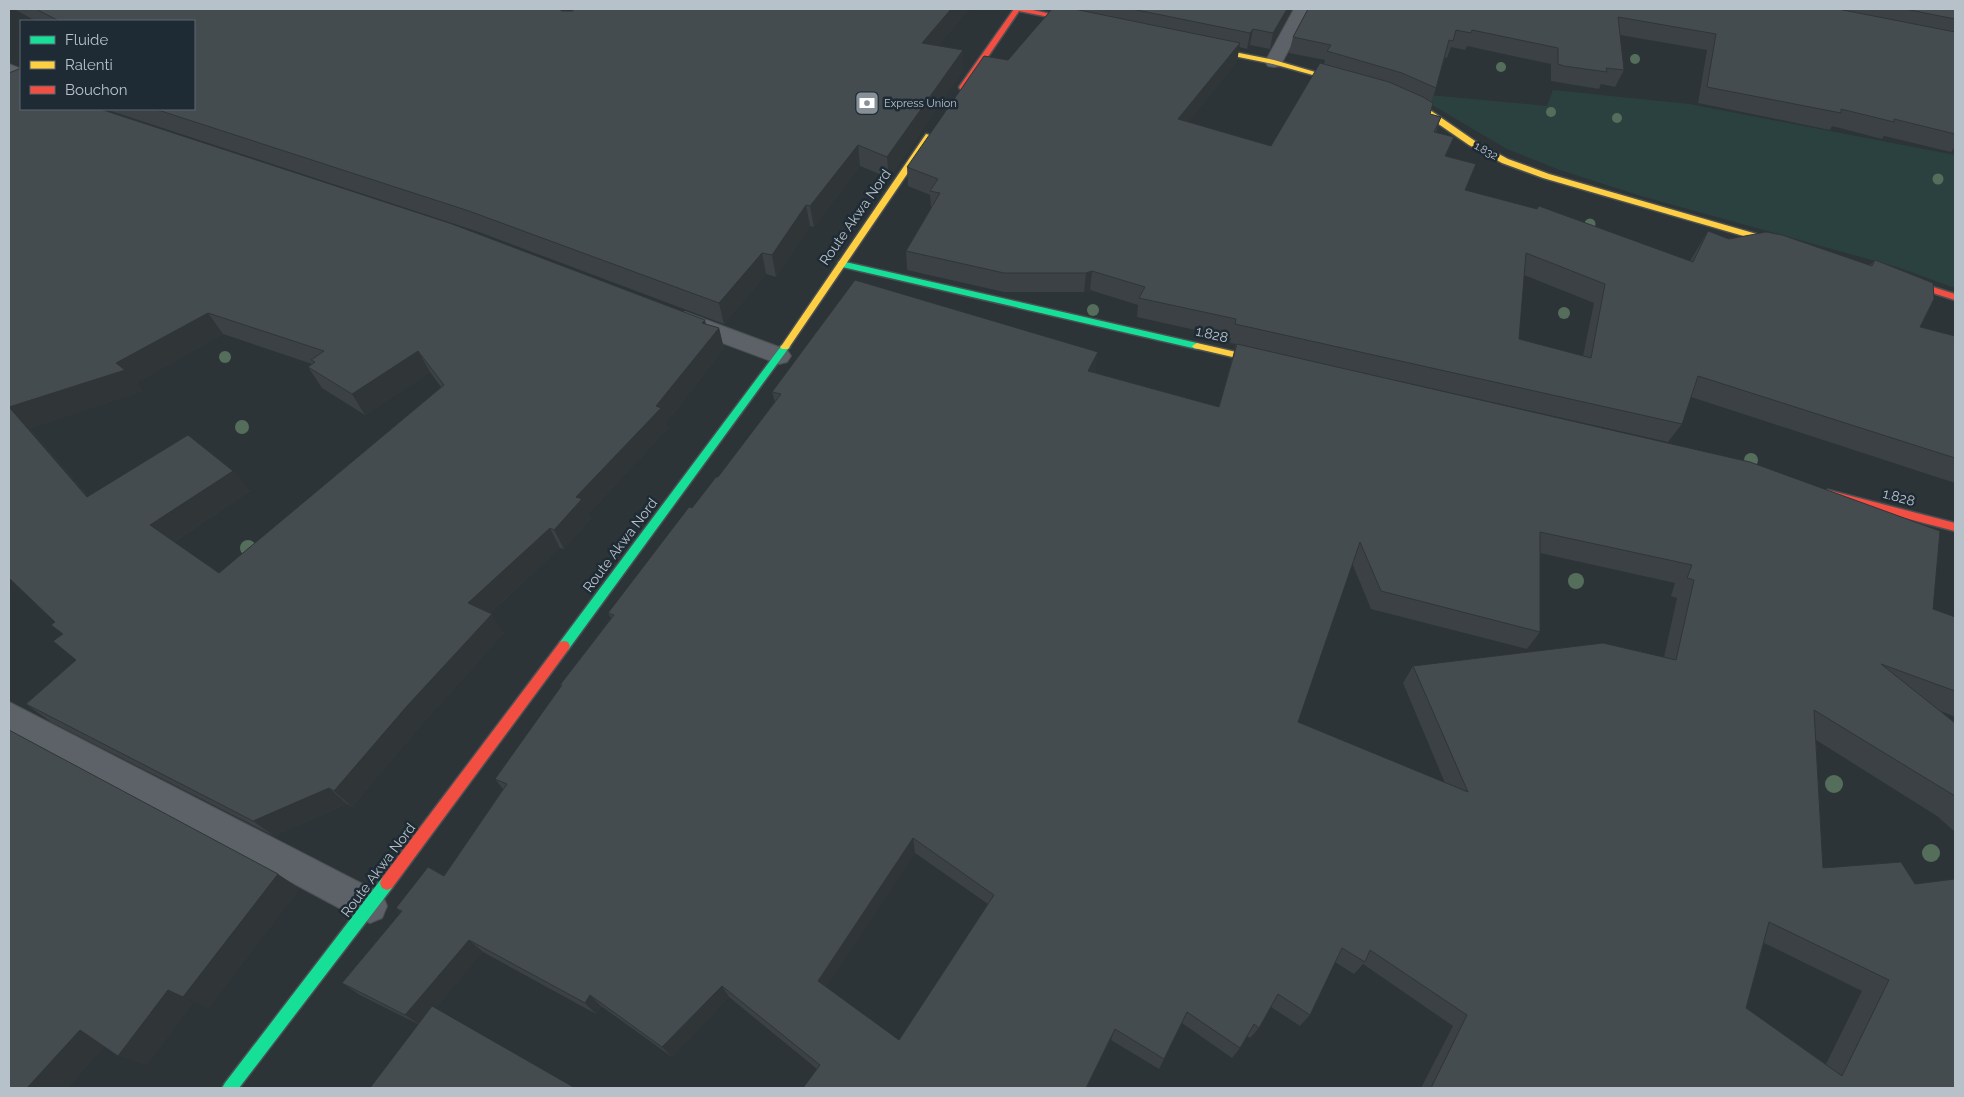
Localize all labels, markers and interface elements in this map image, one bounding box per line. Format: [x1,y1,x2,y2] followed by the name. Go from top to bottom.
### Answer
[20,20,195,110] legend
[65,31,108,49] text: Fluide
[65,56,113,74] text: Ralenti
[65,81,127,99] text: Bouchon
[854,90,880,116] bank icon: Express Union
[884,97,957,110] place label: Express Union
[1472,139,1500,163] street label: 1.832
[816,166,894,268] street label: Route Akwa Nord
[1194,323,1230,345] street label: 1.828
[1881,485,1917,509] street label: 1.828
[580,495,660,595] street label: Route Akwa Nord
[338,820,418,920] street label: Route Akwa Nord

